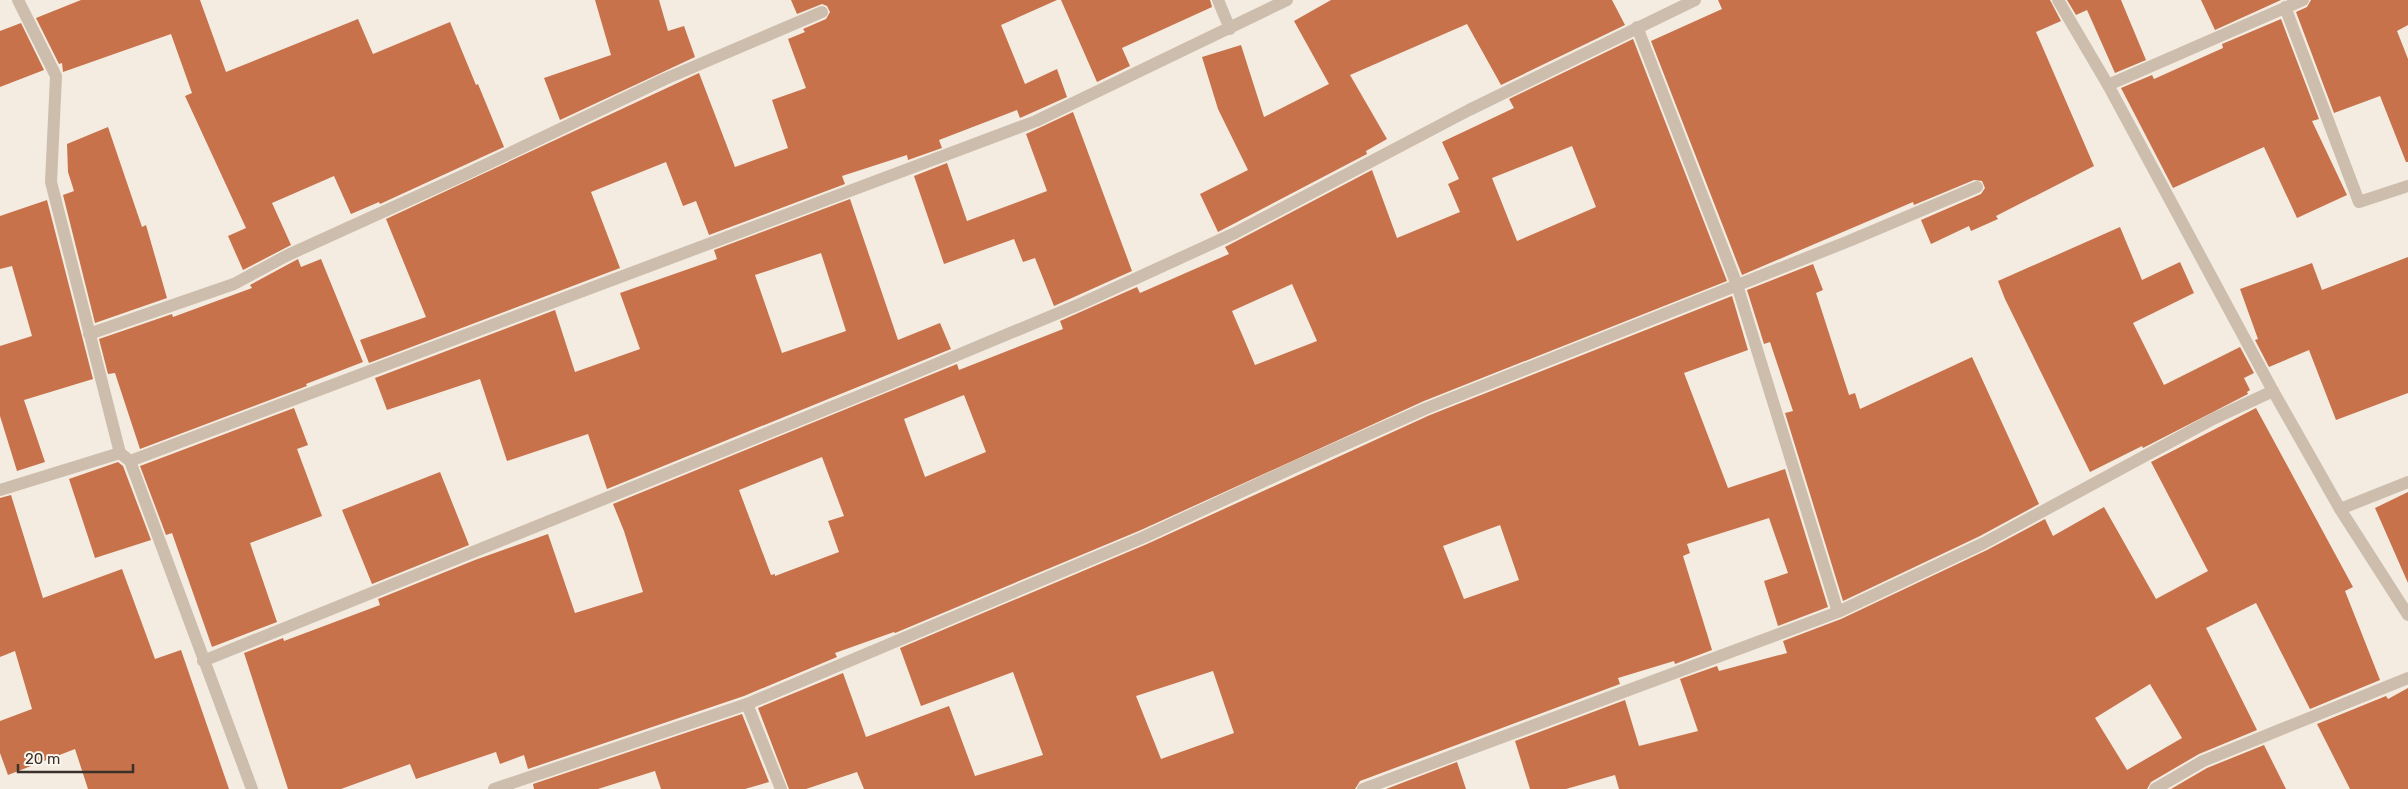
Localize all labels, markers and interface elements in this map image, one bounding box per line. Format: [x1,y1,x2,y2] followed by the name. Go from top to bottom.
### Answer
[18,742,132,774] scale bar
[25,750,60,768] text: 20 m

